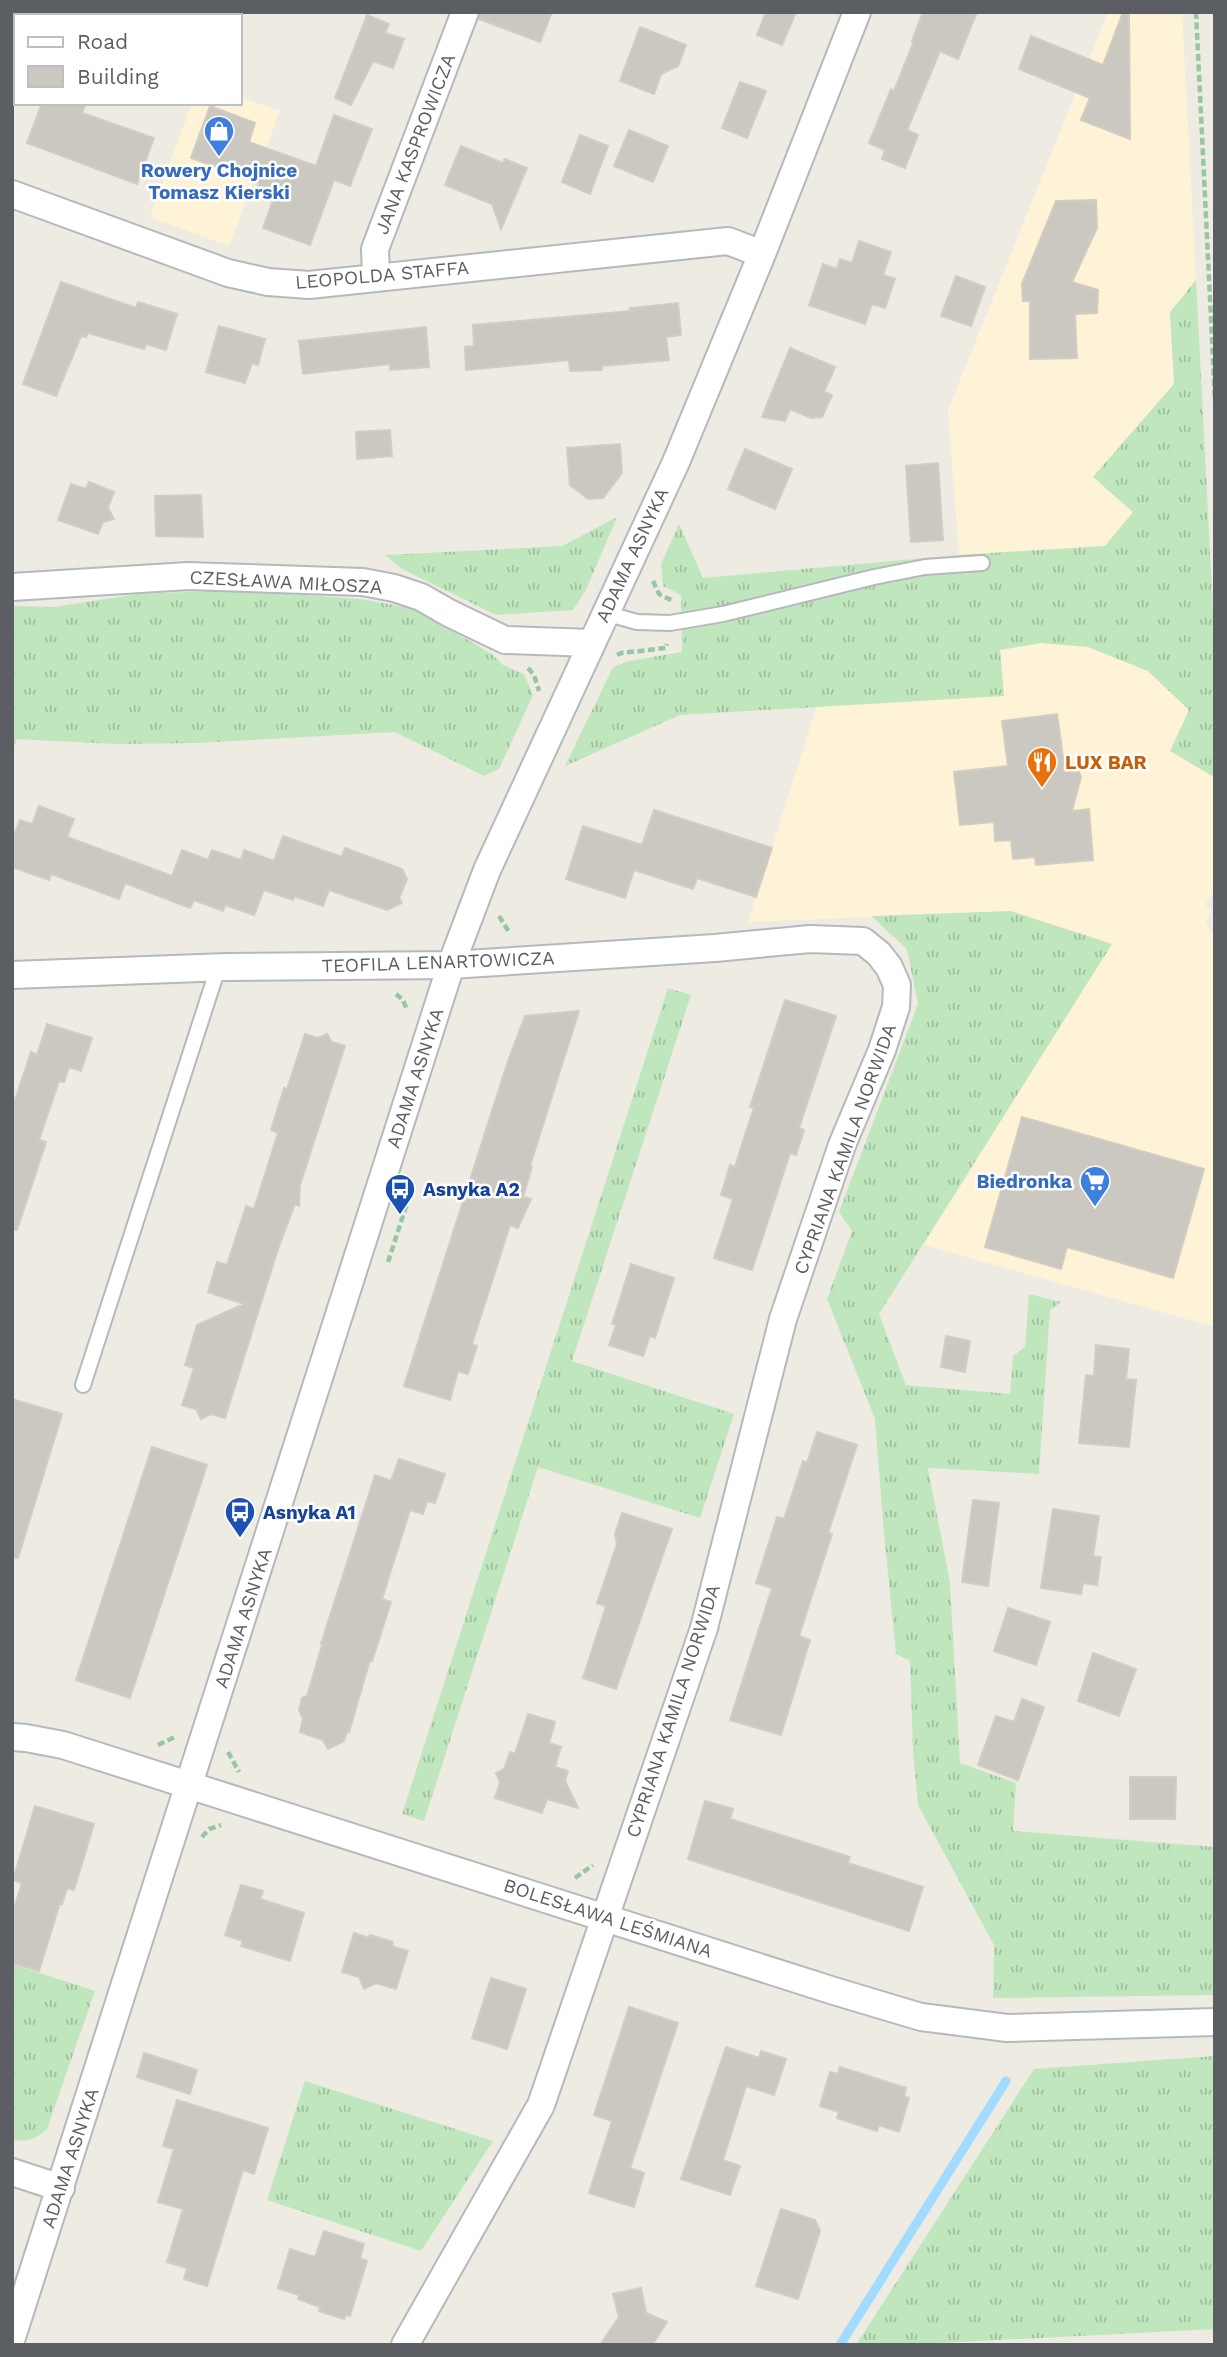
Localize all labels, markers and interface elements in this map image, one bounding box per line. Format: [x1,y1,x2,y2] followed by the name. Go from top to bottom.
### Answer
[14,14,242,105] legend
[77,29,128,54] text: Road
[370,50,460,238] street label: JANA KASPROWICZA
[77,64,159,89] text: Building
[202,114,236,158] shop icon: Rowery Chojnice Tomasz Kierski
[141,159,297,204] place label: Rowery Chojnice Tomasz Kierski
[294,256,470,294] street label: LEOPOLDA STAFFA
[591,484,673,626] street label: ADAMA ASNYKA
[189,565,383,599] street label: CZESŁAWA MIŁOSZA
[1025,745,1059,789] restaurant icon: LUX BAR
[1065,751,1147,774] place label: LUX BAR
[321,946,555,978] street label: TEOFILA LENARTOWICZA
[381,1005,449,1151] street label: ADAMA ASNYKA
[789,1020,901,1277] street label: CYPRIANA KAMILA NORWIDA
[1078,1164,1112,1208] supermarket icon: Biedronka
[977,1170,1072,1193] place label: Biedronka
[383,1172,417,1216] bus stop icon: Asnyka A2
[423,1178,520,1201] place label: Asnyka A2
[223,1495,257,1539] bus stop icon: Asnyka A1
[263,1501,356,1524] place label: Asnyka A1
[209,1545,277,1691] street label: ADAMA ASNYKA
[621,1581,725,1840] street label: CYPRIANA KAMILA NORWIDA
[501,1873,716,1963] street label: BOLESŁAWA LEŚMIANA
[36,2085,104,2231] street label: ADAMA ASNYKA

